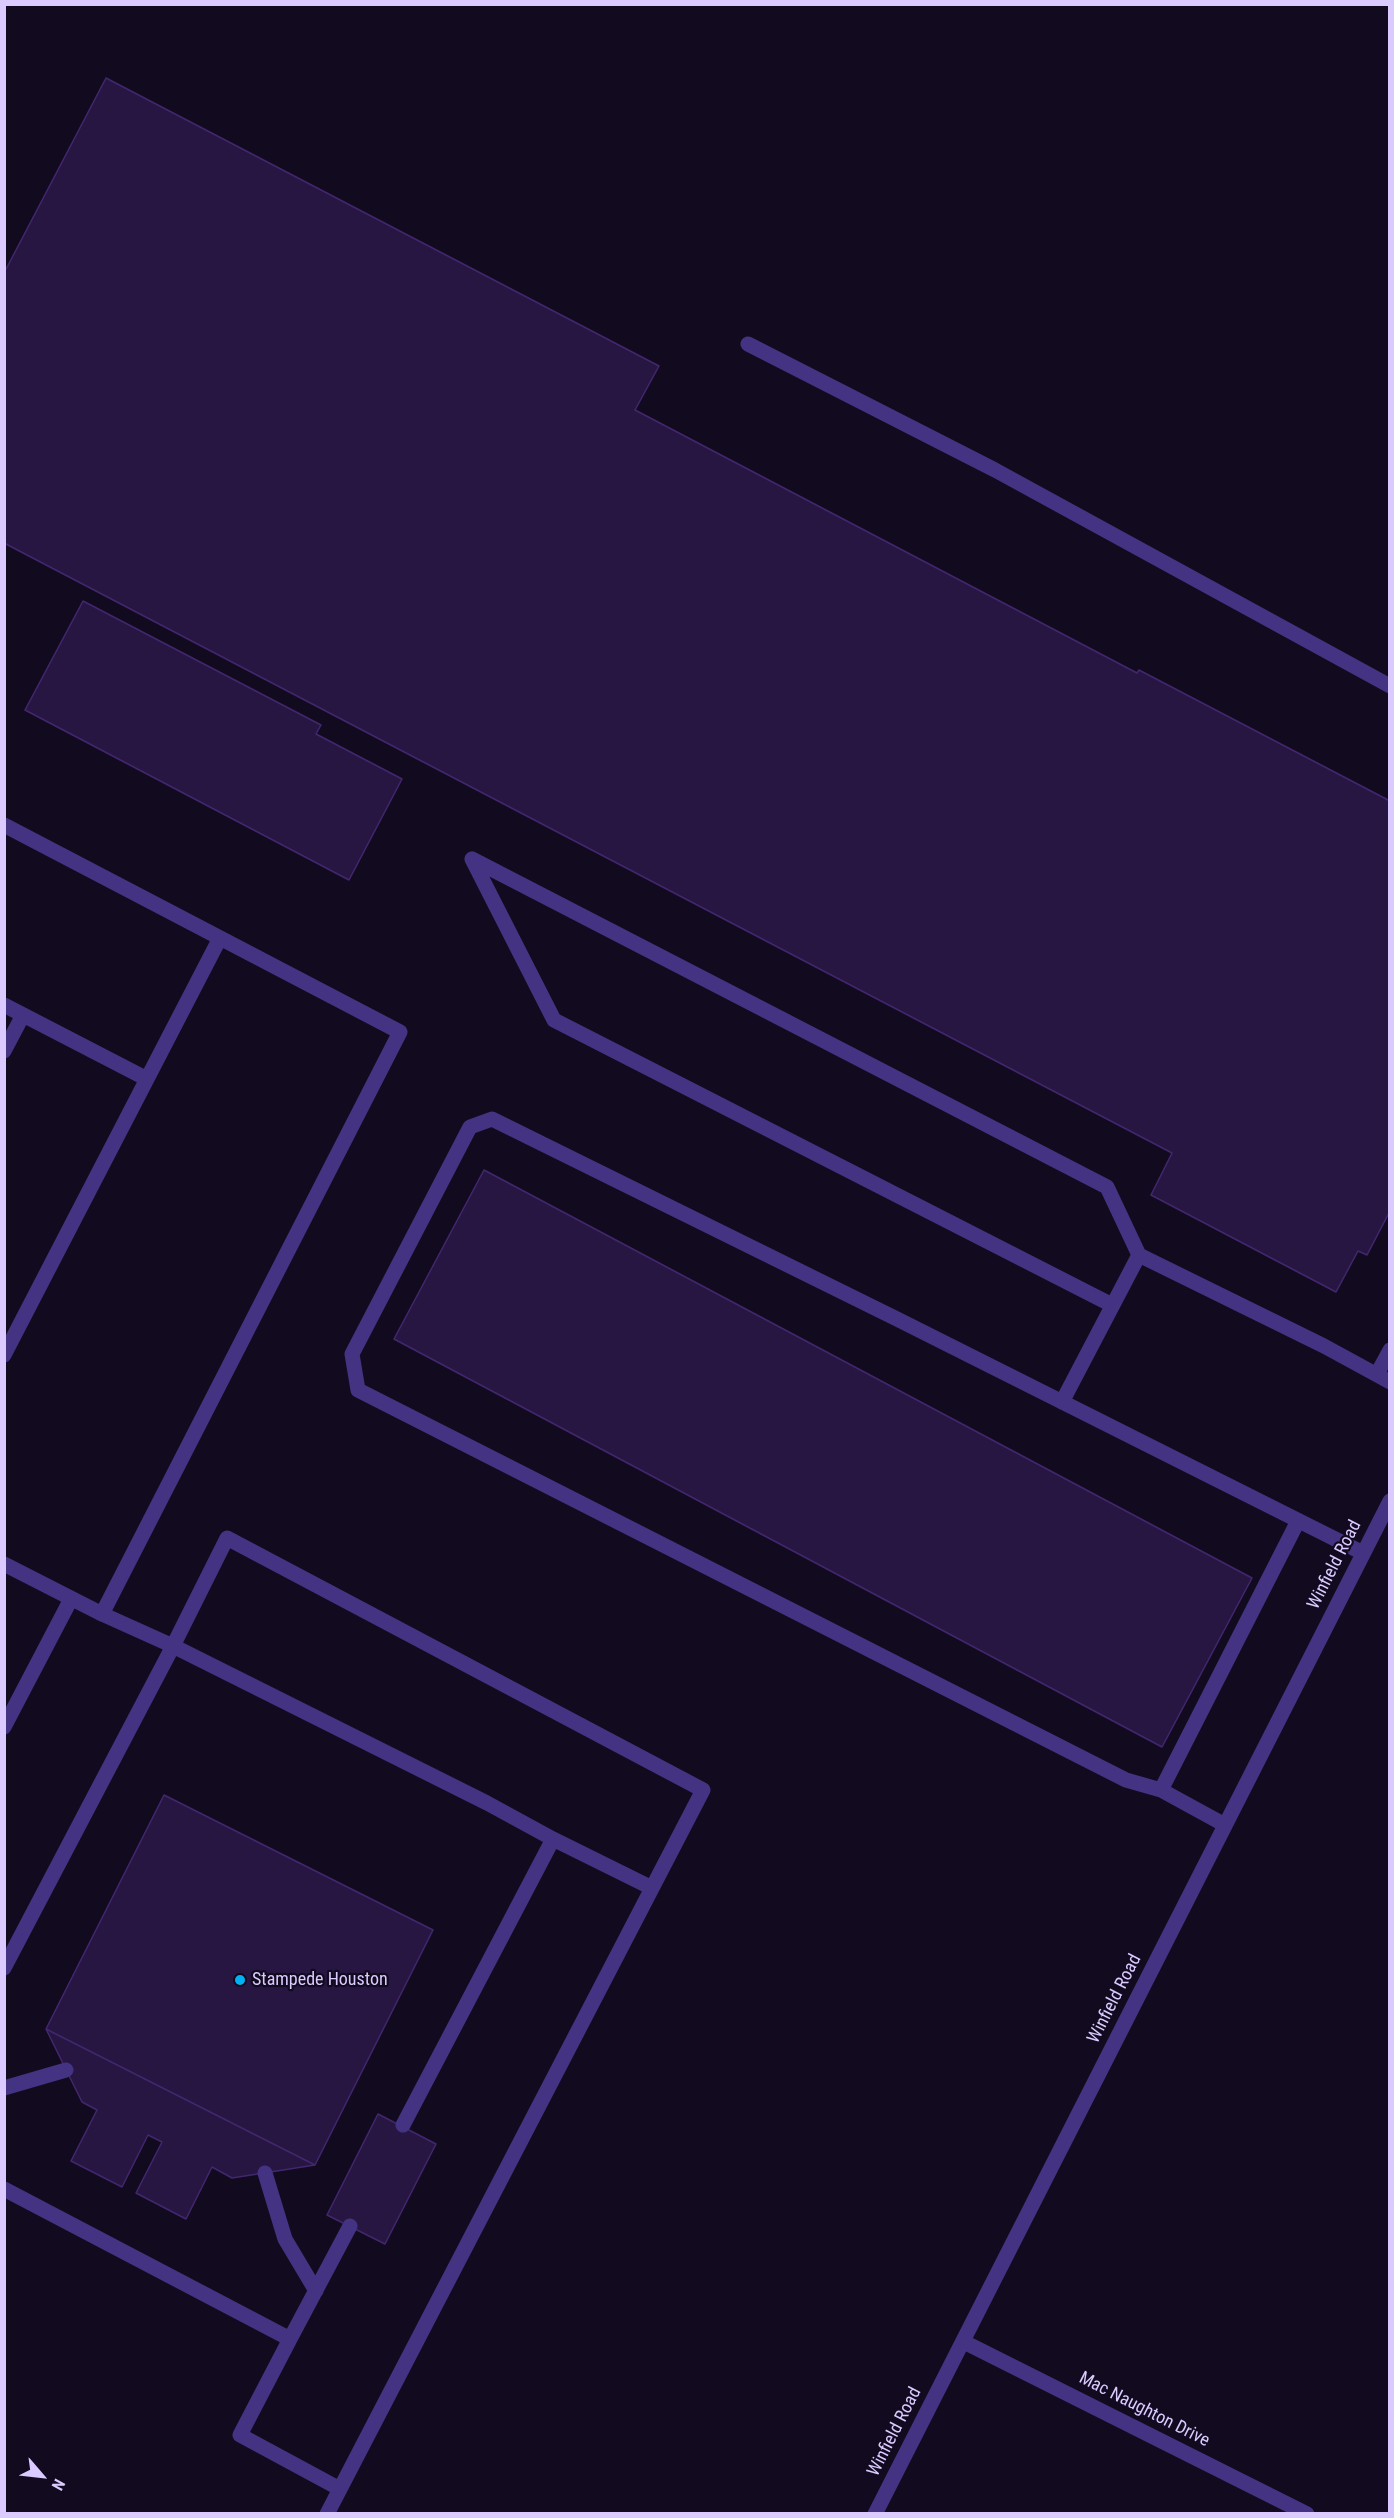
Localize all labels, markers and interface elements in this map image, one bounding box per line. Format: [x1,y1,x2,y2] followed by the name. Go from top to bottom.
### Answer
[1303,1517,1367,1613] street label: Winfield Road
[1083,1951,1147,2047] street label: Winfield Road
[252,1969,388,1991] place label: Stampede Houston
[233,1973,247,1987] marker: Stampede Houston
[1075,2368,1213,2452] street label: Mac Naughton Drive
[863,2384,927,2480] street label: Winfield Road
[12,2446,72,2506] north arrow
[48,2476,69,2493] text: N

